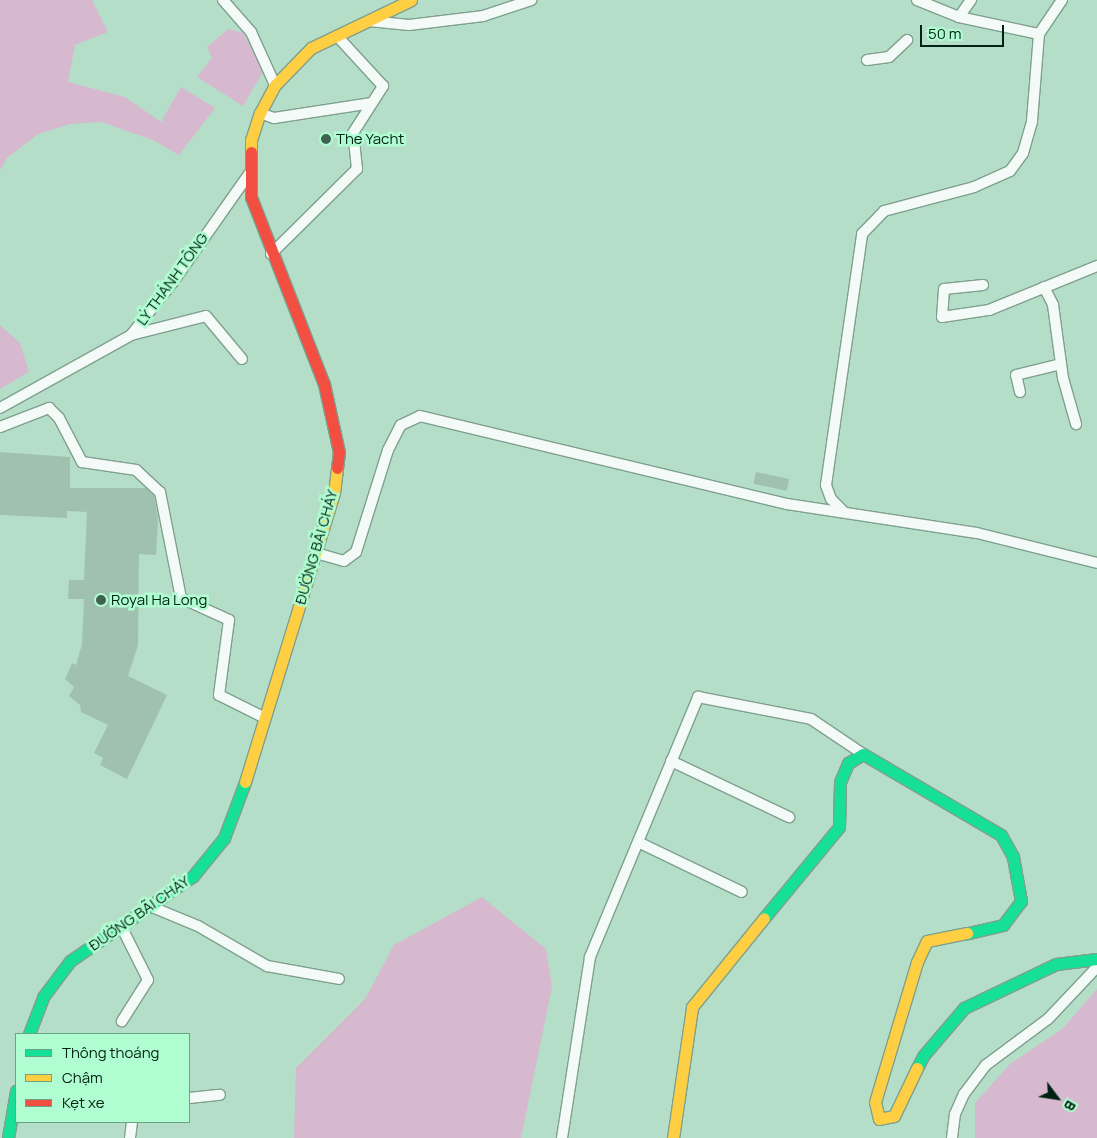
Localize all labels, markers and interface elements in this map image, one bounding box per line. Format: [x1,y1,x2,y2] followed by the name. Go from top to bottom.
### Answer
[922,15,1006,47] scale bar
[928,23,962,44] text: 50 m
[336,130,404,148] place label: The Yacht
[320,133,332,145] marker: The Yacht
[132,229,212,329] street label: LÝ THÁNH TÔNG
[291,488,341,606] street label: ĐƯỜNG BÃI CHÁY
[111,591,207,609] place label: Royal Ha Long
[95,594,107,606] marker: Royal Ha Long
[85,872,193,954] street label: ĐƯỜNG BÃI CHÁY
[15,1033,190,1123] legend
[62,1042,159,1063] text: Thông thoáng
[62,1067,103,1088] text: Chậm
[1032,1073,1082,1123] north arrow
[62,1092,104,1113] text: Kẹt xe
[1060,1097,1081,1115] text: B

